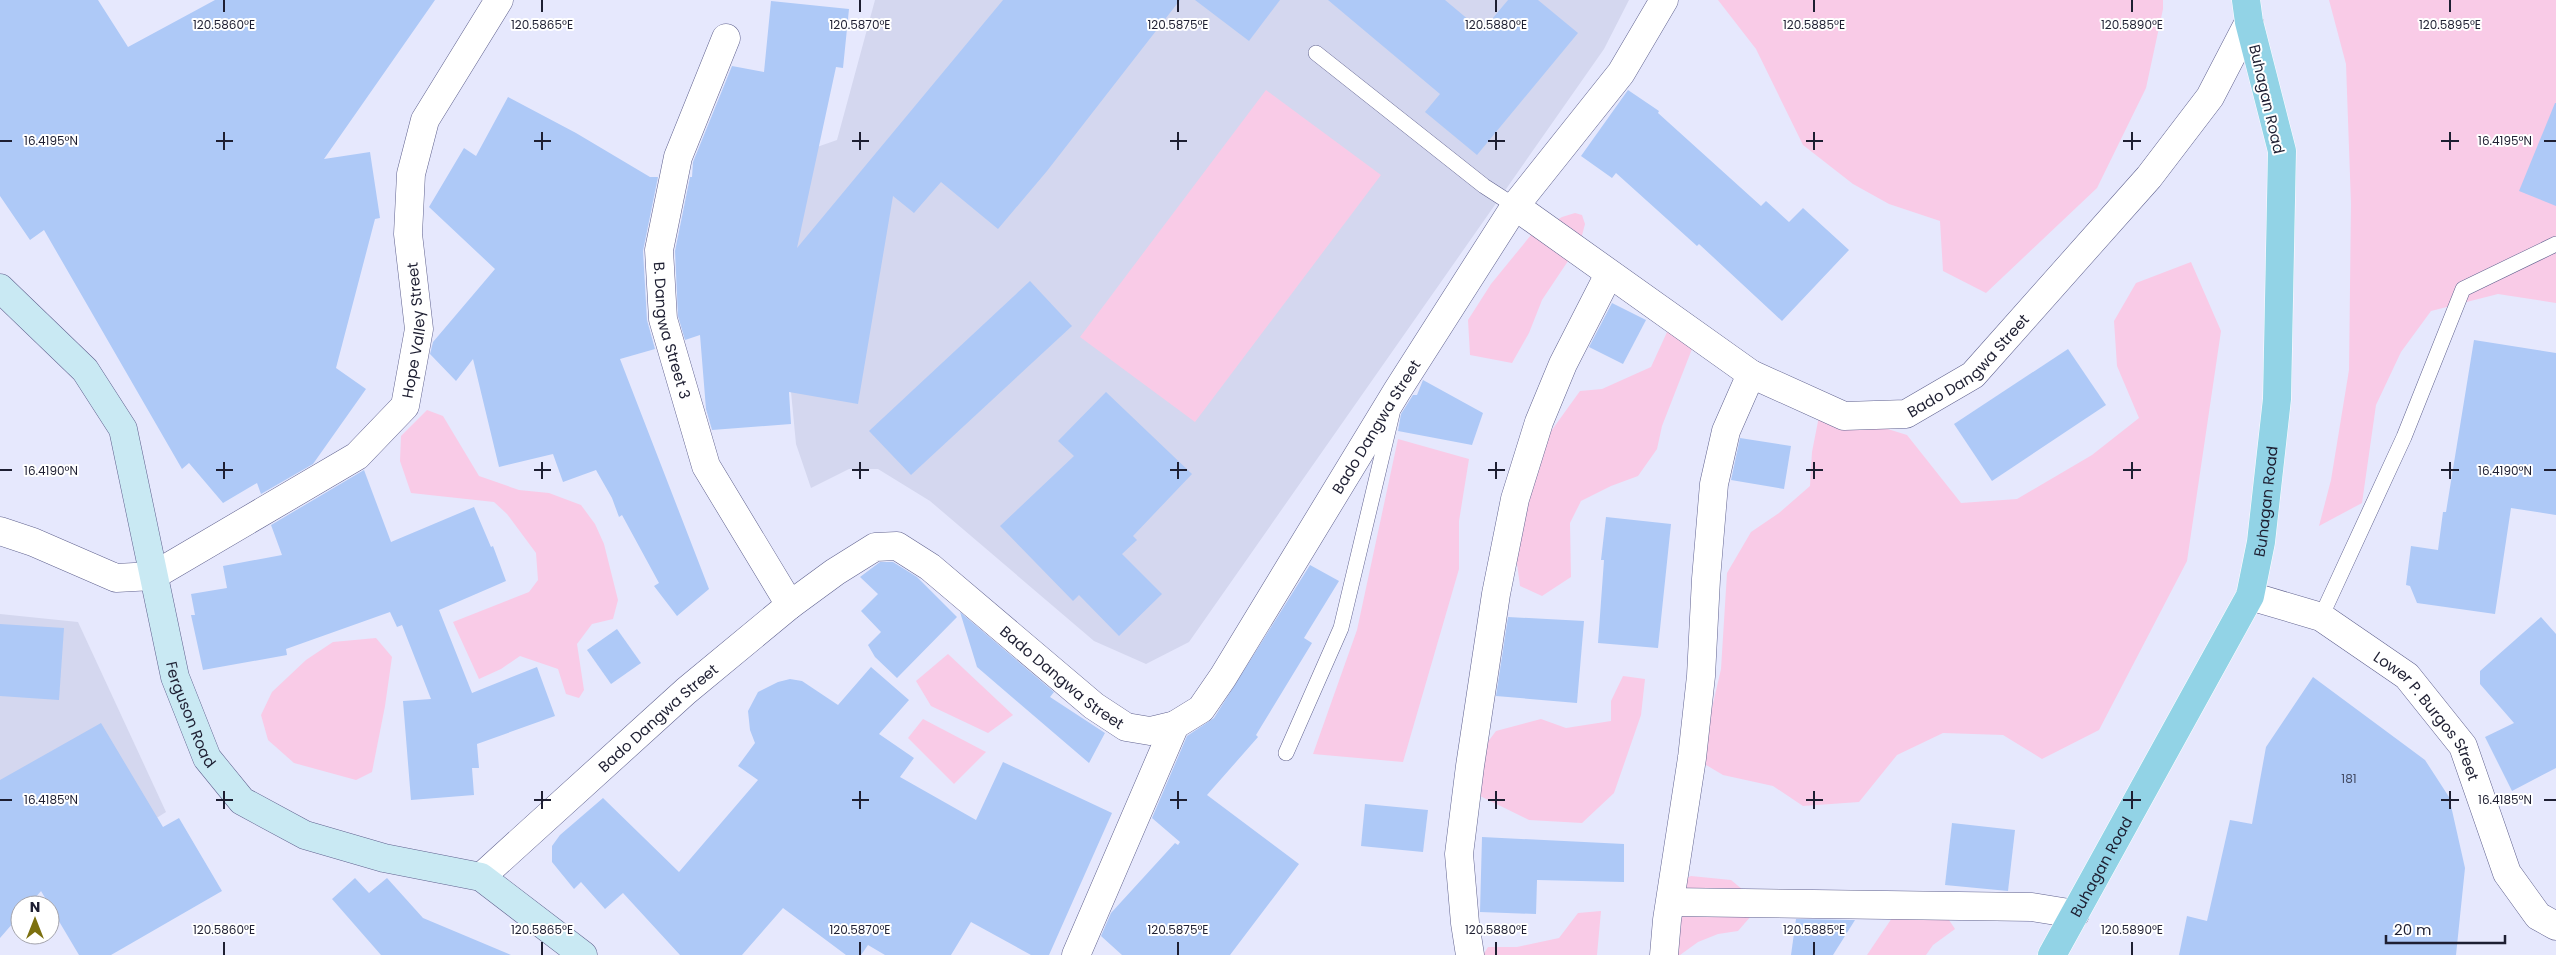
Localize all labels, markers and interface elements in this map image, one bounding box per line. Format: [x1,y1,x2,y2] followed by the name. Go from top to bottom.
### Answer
[193,16,255,33] text: 120.5860°E
[511,16,573,33] text: 120.5865°E
[829,16,891,33] text: 120.5870°E
[1147,16,1209,33] text: 120.5875°E
[1465,16,1527,33] text: 120.5880°E
[1783,16,1845,33] text: 120.5885°E
[2101,16,2163,33] text: 120.5890°E
[2419,16,2481,33] text: 120.5895°E
[2244,42,2290,156] street label: Buhagan Road
[24,132,78,149] text: 16.4195°N
[2478,132,2532,149] text: 16.4195°N
[396,261,430,400] street label: Hope Valley Street
[649,261,696,401] street label: B. Dangwa Street 3
[1903,309,2033,422] street label: Bado Dangwa Street
[1327,355,1425,498] street label: Bado Dangwa Street
[2248,445,2282,559] street label: Buhagan Road
[24,462,78,479] text: 16.4190°N
[2478,462,2532,479] text: 16.4190°N
[996,620,1128,734] street label: Bado Dangwa Street
[2370,646,2485,783] street label: Lower P. Burgos Street
[161,659,221,772] street label: Ferguson Road
[593,659,722,777] street label: Bado Dangwa Street
[2341,770,2357,787] house number: 181
[24,791,78,808] text: 16.4185°N
[2478,791,2532,808] text: 16.4185°N
[2065,813,2137,920] street label: Buhagan Road
[10,895,60,945] north arrow
[30,897,40,917] text: N
[2386,912,2505,944] scale bar
[2394,919,2432,940] text: 20 m
[193,921,255,938] text: 120.5860°E
[511,921,573,938] text: 120.5865°E
[829,921,891,938] text: 120.5870°E
[1147,921,1209,938] text: 120.5875°E
[1465,921,1527,938] text: 120.5880°E
[1783,921,1845,938] text: 120.5885°E
[2101,921,2163,938] text: 120.5890°E

